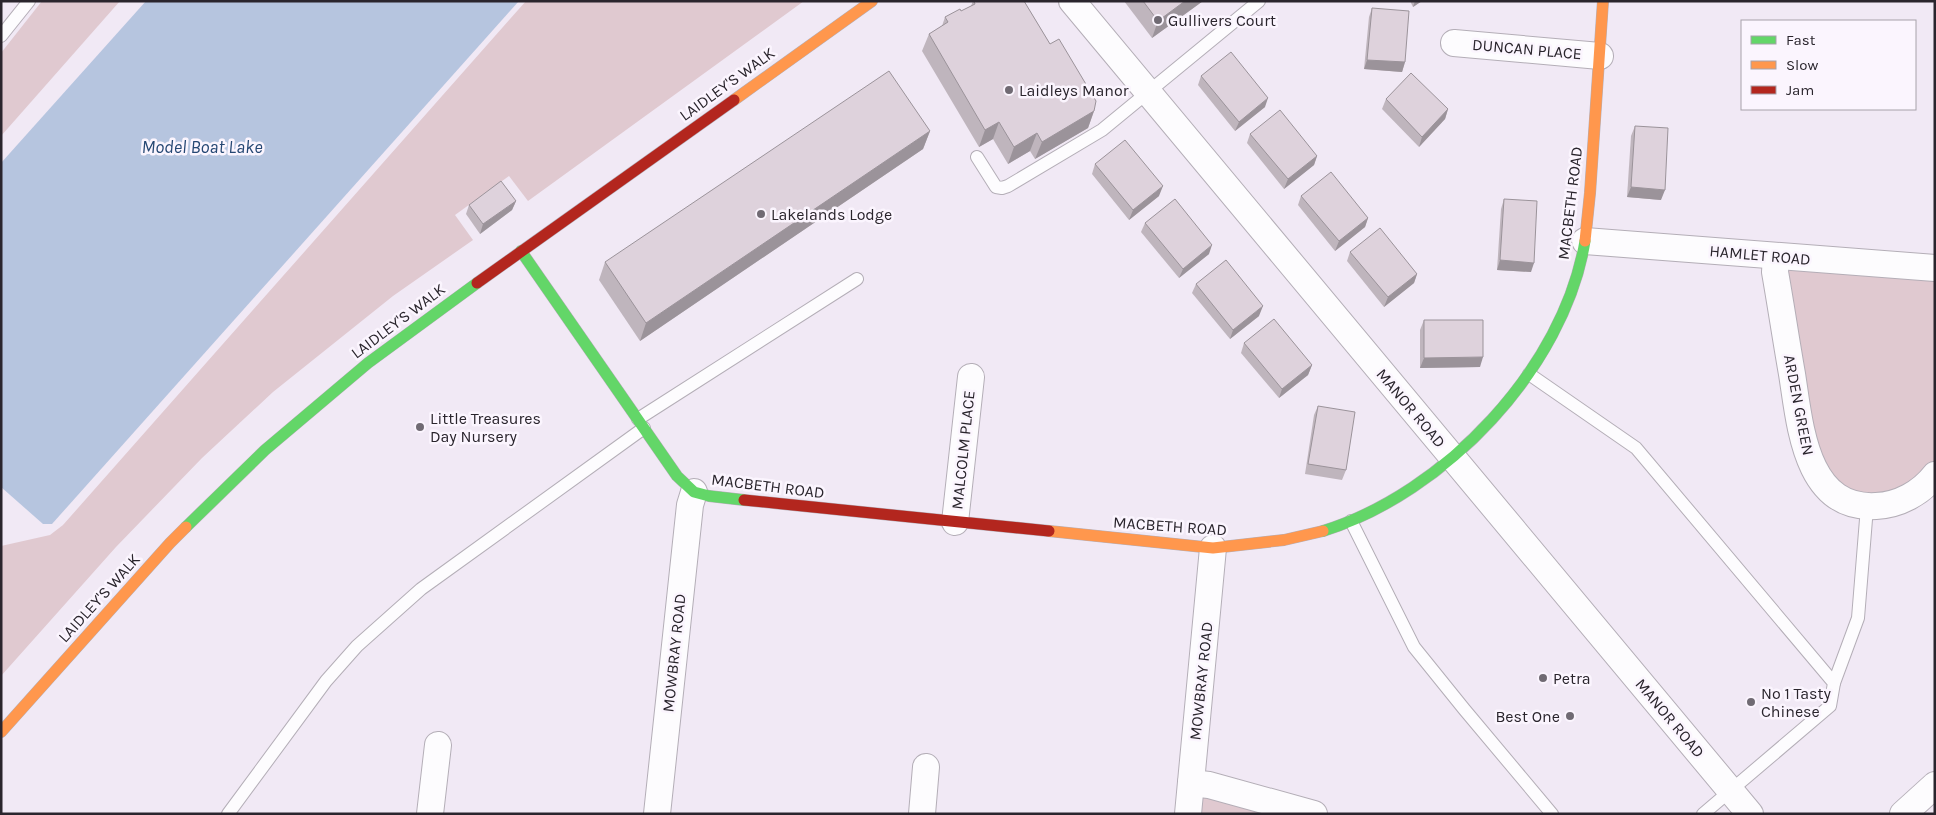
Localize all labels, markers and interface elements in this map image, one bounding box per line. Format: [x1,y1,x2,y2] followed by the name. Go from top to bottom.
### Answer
[1168,11,1276,30] place label: Gullivers Court
[1152,14,1164,26] marker: Gullivers Court
[1741,20,1916,110] legend
[1786,31,1816,49] text: Fast
[1471,35,1583,63] street label: DUNCAN PLACE
[676,43,778,125] street label: LAIDLEY'S WALK
[1786,56,1818,74] text: Slow
[1019,81,1129,100] place label: Laidleys Manor
[1786,81,1814,99] text: Jam
[1003,84,1015,96] marker: Laidleys Manor
[142,136,262,158] water label: Model Boat Lake
[1554,145,1586,261] street label: MACBETH ROAD
[771,205,892,224] place label: Lakelands Lodge
[755,208,767,220] marker: Lakelands Lodge
[1709,241,1811,269] street label: HAMLET ROAD
[347,279,449,363] street label: LAIDLEY'S WALK
[1780,353,1818,457] street label: ARDEN GREEN
[1372,365,1450,451] street label: MANOR ROAD
[947,390,979,510] street label: MALCOLM PLACE
[430,409,541,446] place label: Little Treasures Day Nursery
[414,421,426,433] marker: Little Treasures Day Nursery
[710,470,826,502] street label: MACBETH ROAD
[1113,513,1227,539] street label: MACBETH ROAD
[54,550,144,646] street label: LAIDLEY'S WALK
[658,593,690,713] street label: MOWBRAY ROAD
[1185,621,1217,741] street label: MOWBRAY ROAD
[1553,669,1591,688] place label: Petra
[1537,672,1549,684] marker: Petra
[1631,675,1709,761] street label: MANOR ROAD
[1761,684,1831,721] place label: No 1 Tasty Chinese
[1745,696,1757,708] marker: No 1 Tasty Chinese
[1495,707,1560,726] place label: Best One
[1564,710,1576,722] marker: Best One

